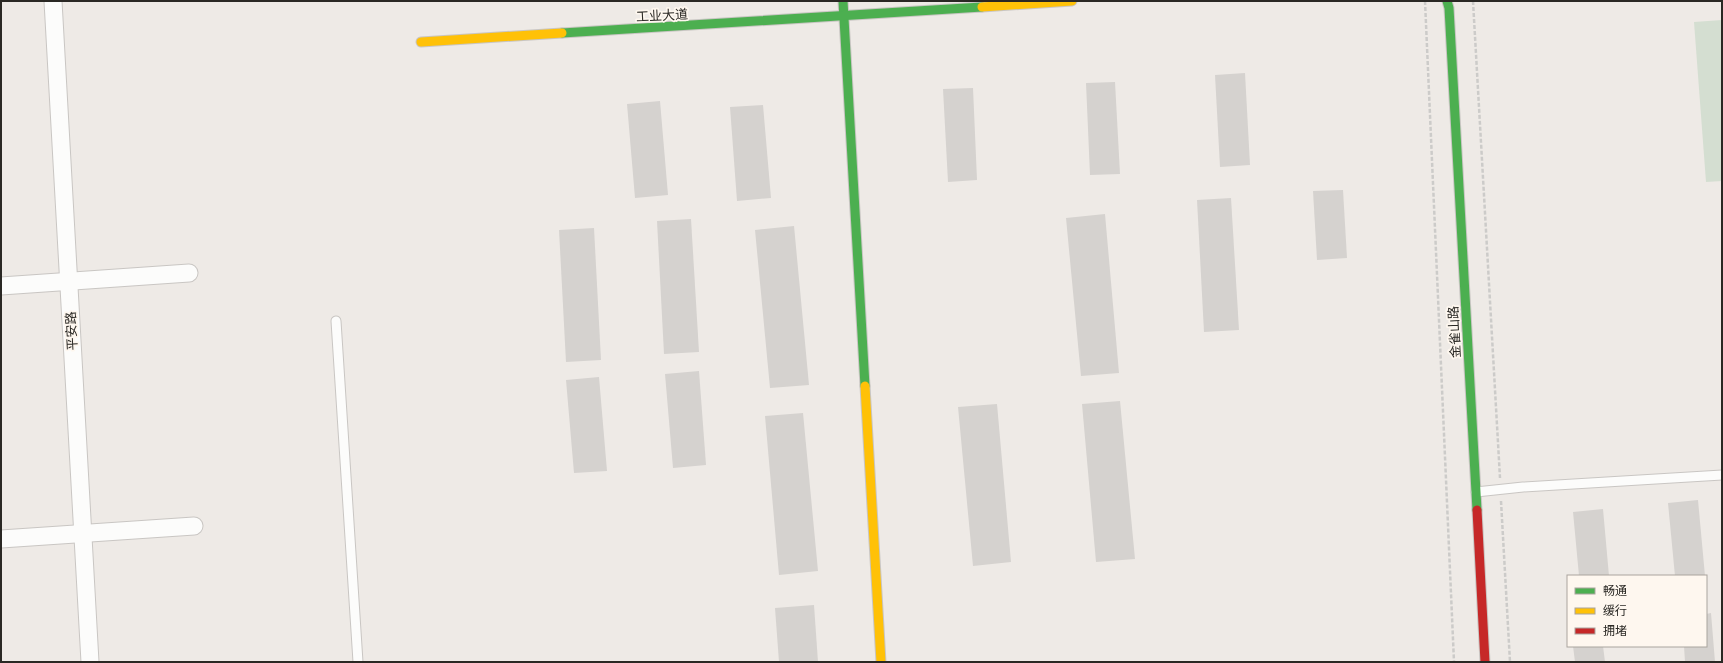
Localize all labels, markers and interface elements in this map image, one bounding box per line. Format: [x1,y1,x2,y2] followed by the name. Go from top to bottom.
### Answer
[636,6,688,25] street label: 工业大道
[1445,306,1464,358] street label: 金雀山路
[62,311,81,351] street label: 平安路
[1567,575,1707,647] legend
[1603,583,1627,599] text: 畅通
[1603,603,1627,619] text: 缓行
[1603,623,1627,639] text: 拥堵

